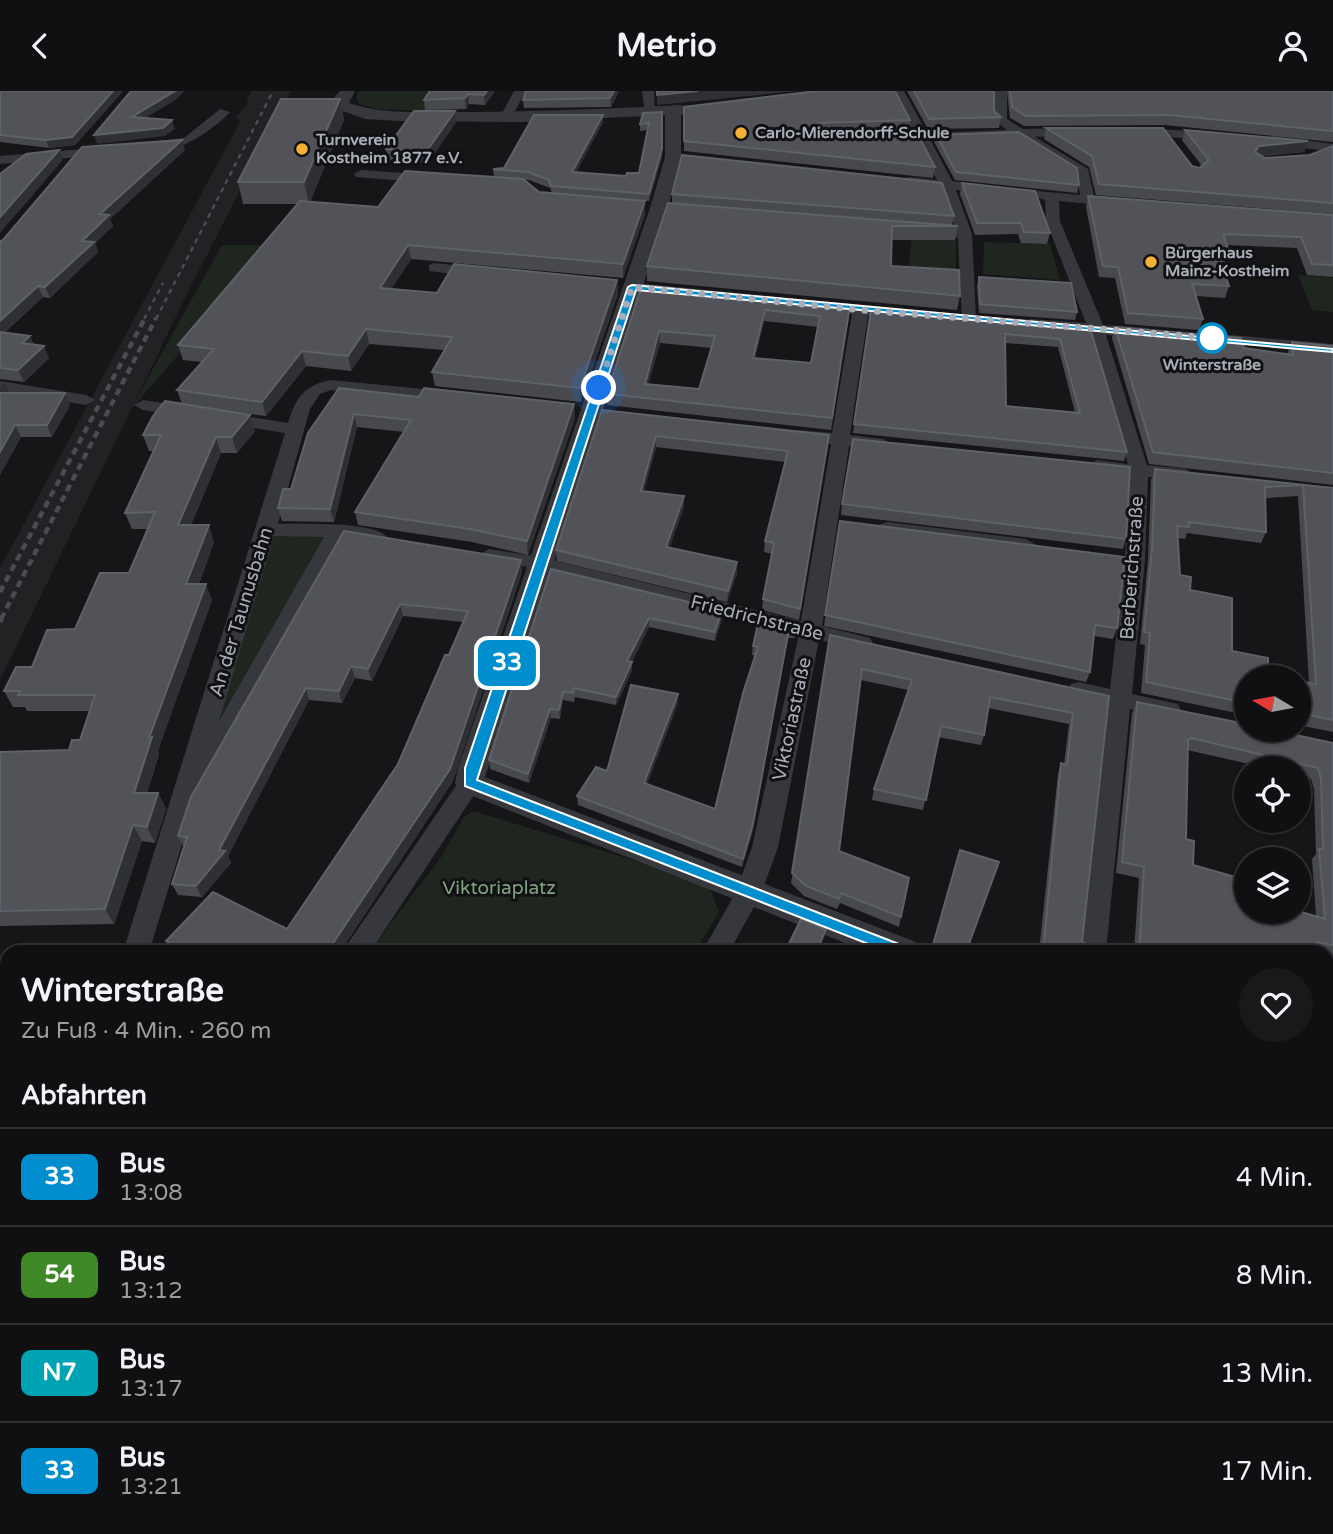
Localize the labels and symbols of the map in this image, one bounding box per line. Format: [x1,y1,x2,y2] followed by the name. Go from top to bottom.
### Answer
[755,123,949,143] place label: Carlo-Mierendorff-Schule
[733,125,749,141] marker: Carlo-Mierendorff-Schule
[315,130,463,168] place label: Turnverein Kostheim 1877 e.V.
[294,141,310,157] marker: Turnverein Kostheim 1877 e.V.
[1165,243,1289,281] place label: Bürgerhaus Mainz-Kostheim
[1143,254,1159,270] marker: Bürgerhaus Mainz-Kostheim
[1197,323,1227,353] marker: Winterstraße
[1163,355,1261,375] place label: Winterstraße
[581,370,616,405] your location
[1116,495,1148,641] street label: Berberichstraße
[205,525,277,699] street label: An der Taunusbahn
[688,591,826,645] street label: Friedrichstraße
[476,640,538,686] line badge: 33
[768,655,816,783] street label: Viktoriastraße
[1234,665,1311,742] north arrow
[442,877,556,899] park label: Viktoriaplatz

